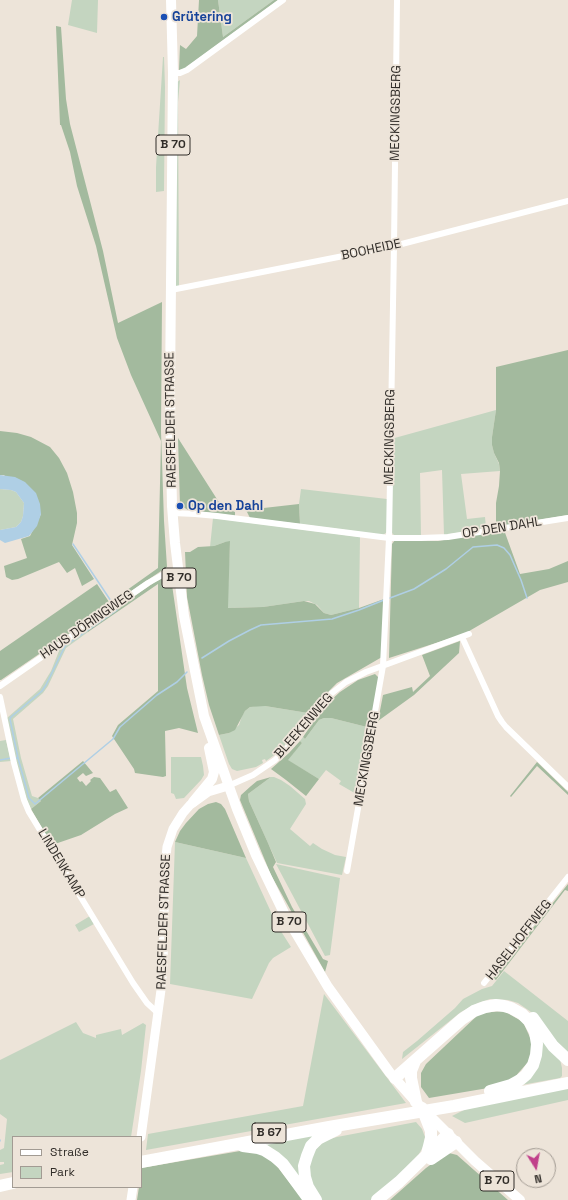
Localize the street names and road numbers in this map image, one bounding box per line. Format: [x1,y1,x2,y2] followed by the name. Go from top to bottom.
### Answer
[387,65,405,161] street label: MECKINGSBERG
[156,135,190,155] road number: B 70
[340,236,402,264] street label: BOOHEIDE
[162,352,180,488] street label: RAESFELDER STRASSE
[381,389,399,485] street label: MECKINGSBERG
[461,514,543,542] street label: OP DEN DAHL
[162,568,196,588] road number: B 70
[38,587,136,663] street label: HAUS DÖRINGWEG
[271,690,337,762] street label: BLEEKENWEG
[351,710,383,808] street label: MECKINGSBERG
[34,826,88,902] street label: LINDENKAMP
[154,854,174,990] street label: RAESFELDER STRASSE
[483,897,555,983] street label: HASELHOFFWEG
[272,912,306,932] road number: B 70
[252,1123,286,1143] road number: B 67
[480,1171,514,1191] road number: B 70

